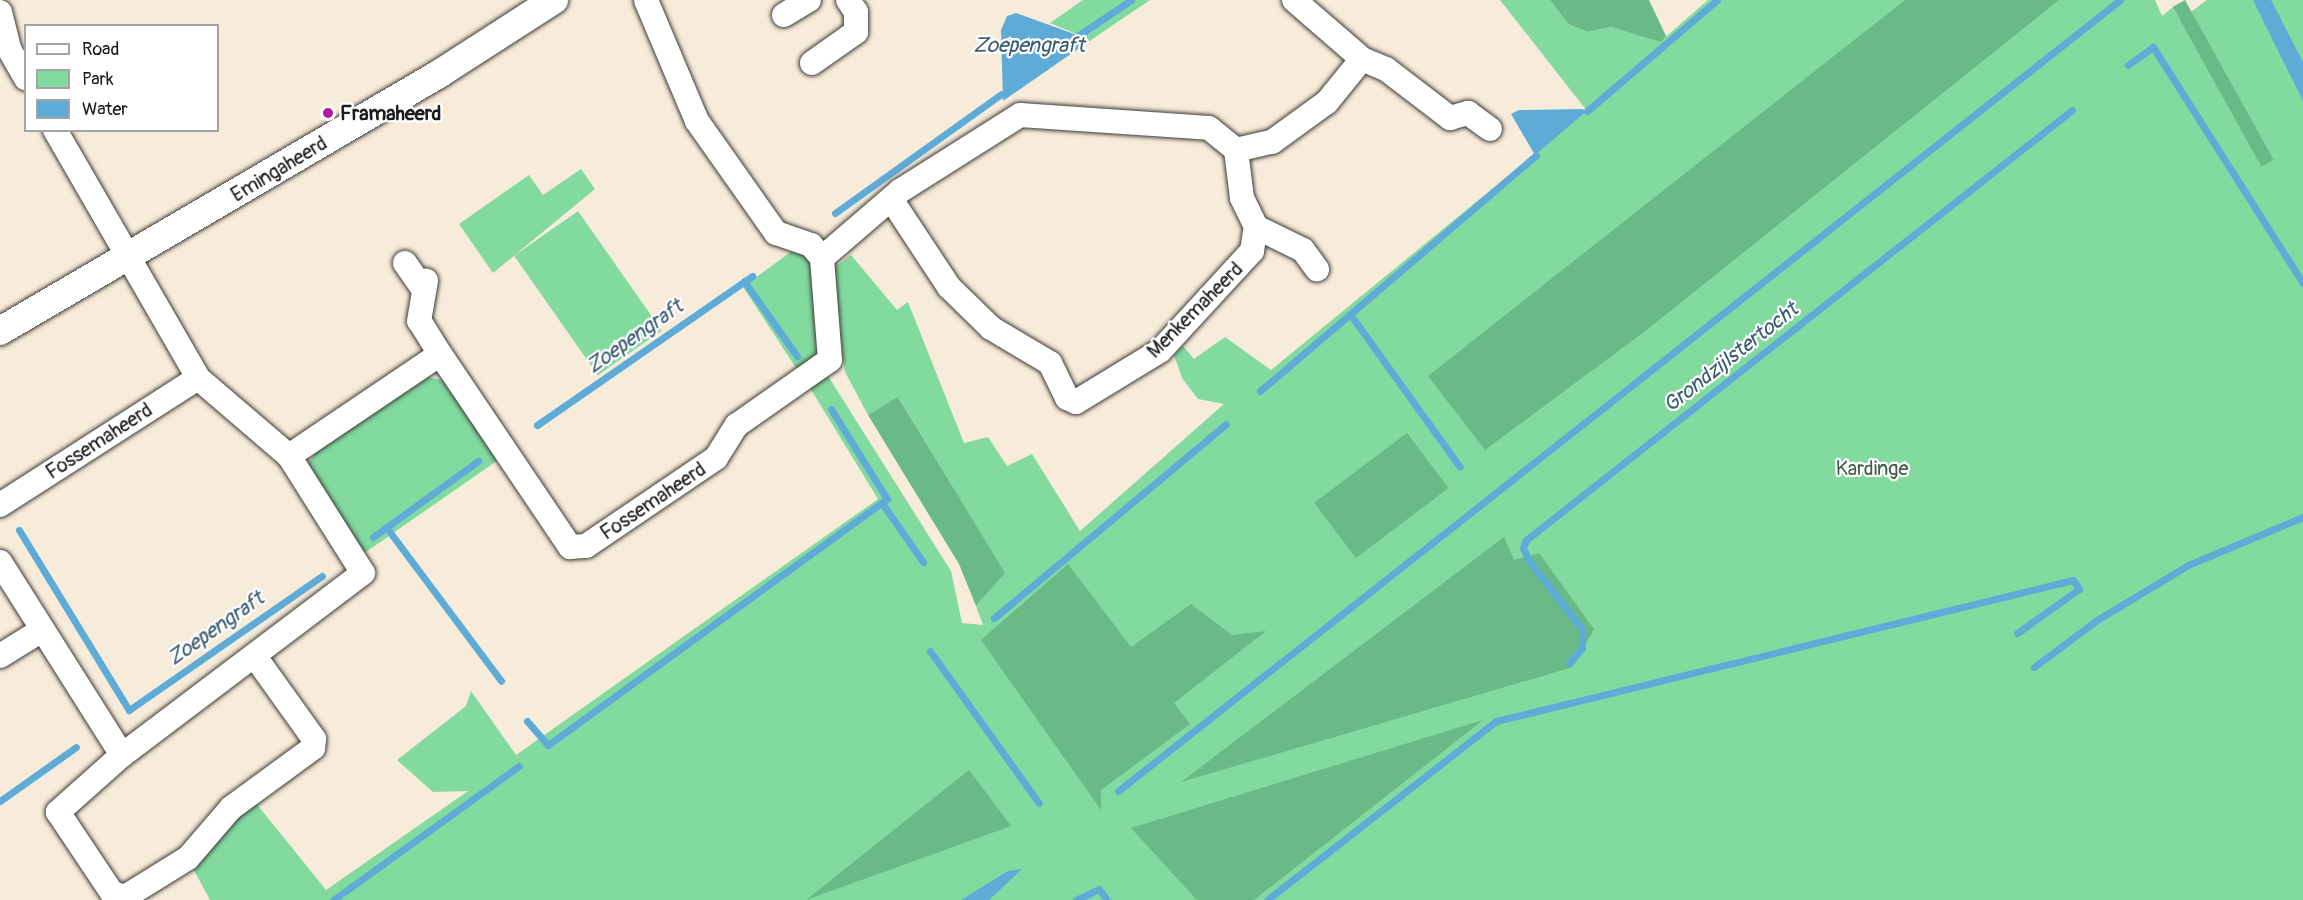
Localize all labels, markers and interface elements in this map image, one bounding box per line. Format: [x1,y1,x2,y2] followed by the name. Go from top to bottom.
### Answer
[24,24,219,132] legend
[973,33,1085,59] water label: Zoepengraft
[82,38,119,61] text: Road
[82,68,114,91] text: Park
[82,98,128,121] text: Water
[340,101,441,125] place label: Framaheerd
[321,106,335,120] marker: Framaheerd
[227,131,331,207] street label: Emingaheerd
[1142,257,1248,363] street label: Menkemaheerd
[582,295,688,379] water label: Zoepengraft
[1659,298,1803,418] water label: Grondzijlstertocht
[41,398,157,484] street label: Fossemaheerd
[1836,456,1908,480] park label: Kardinge
[596,457,710,545] street label: Fossemaheerd
[163,587,269,671] water label: Zoepengraft

